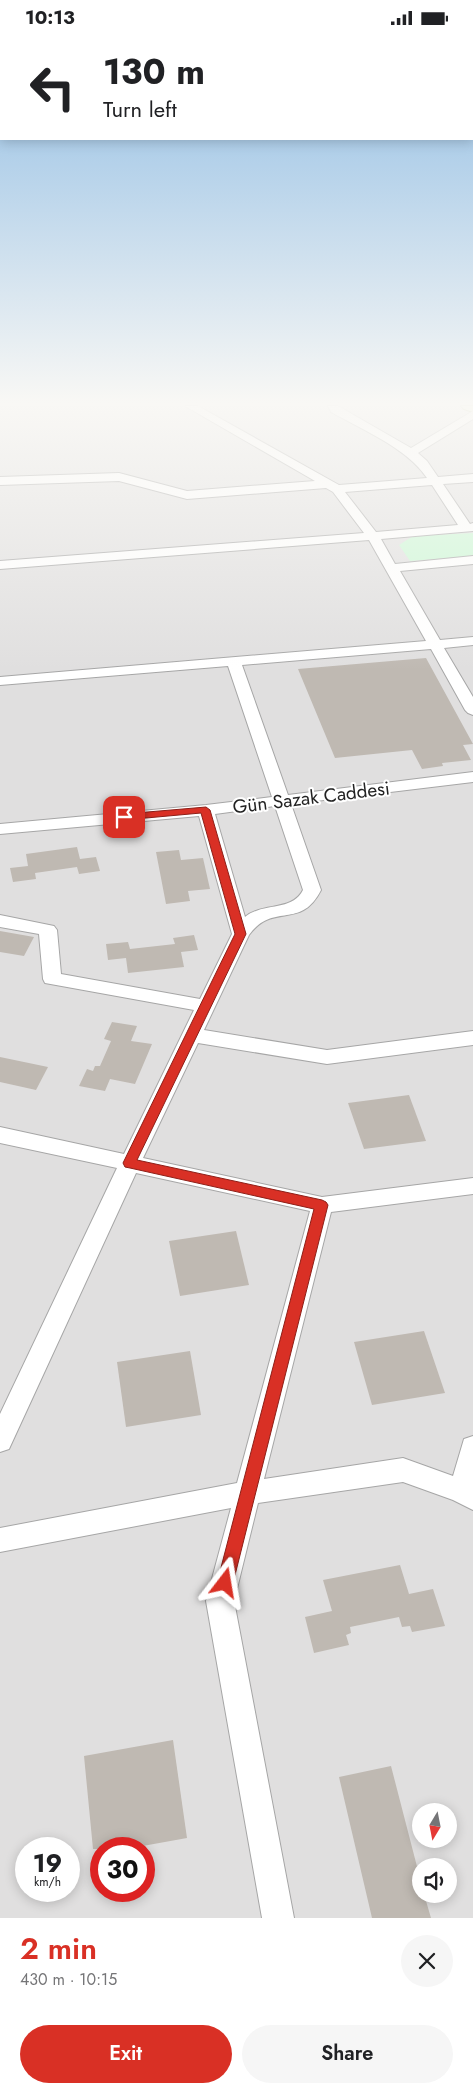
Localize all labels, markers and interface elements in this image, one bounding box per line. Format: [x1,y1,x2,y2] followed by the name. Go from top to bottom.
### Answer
[25,4,75,31] text: 10:13
[103,47,205,97] text: 130 m
[20,55,85,120] icon: left
[103,93,177,125] text: Turn left
[231,774,391,821] street label: Gün Sazak Caddesi
[103,796,145,838] pin
[110,803,138,831] icon: arrive
[198,1556,250,1608] position arrow
[412,1803,458,1847] north arrow
[412,1803,457,1903] map controls
[90,1837,155,1902] speed limit sign: 30
[33,1845,62,1881] text: 19
[412,1858,457,1903] button: sound
[34,1873,61,1891] text: km/h
[20,1927,97,1970] text: 2 min
[401,1935,453,1987] button: close
[20,1968,117,1991] text: 430 m · 10:15
[20,2025,232,2083] button: Exit
[242,2025,453,2083] button: Share

